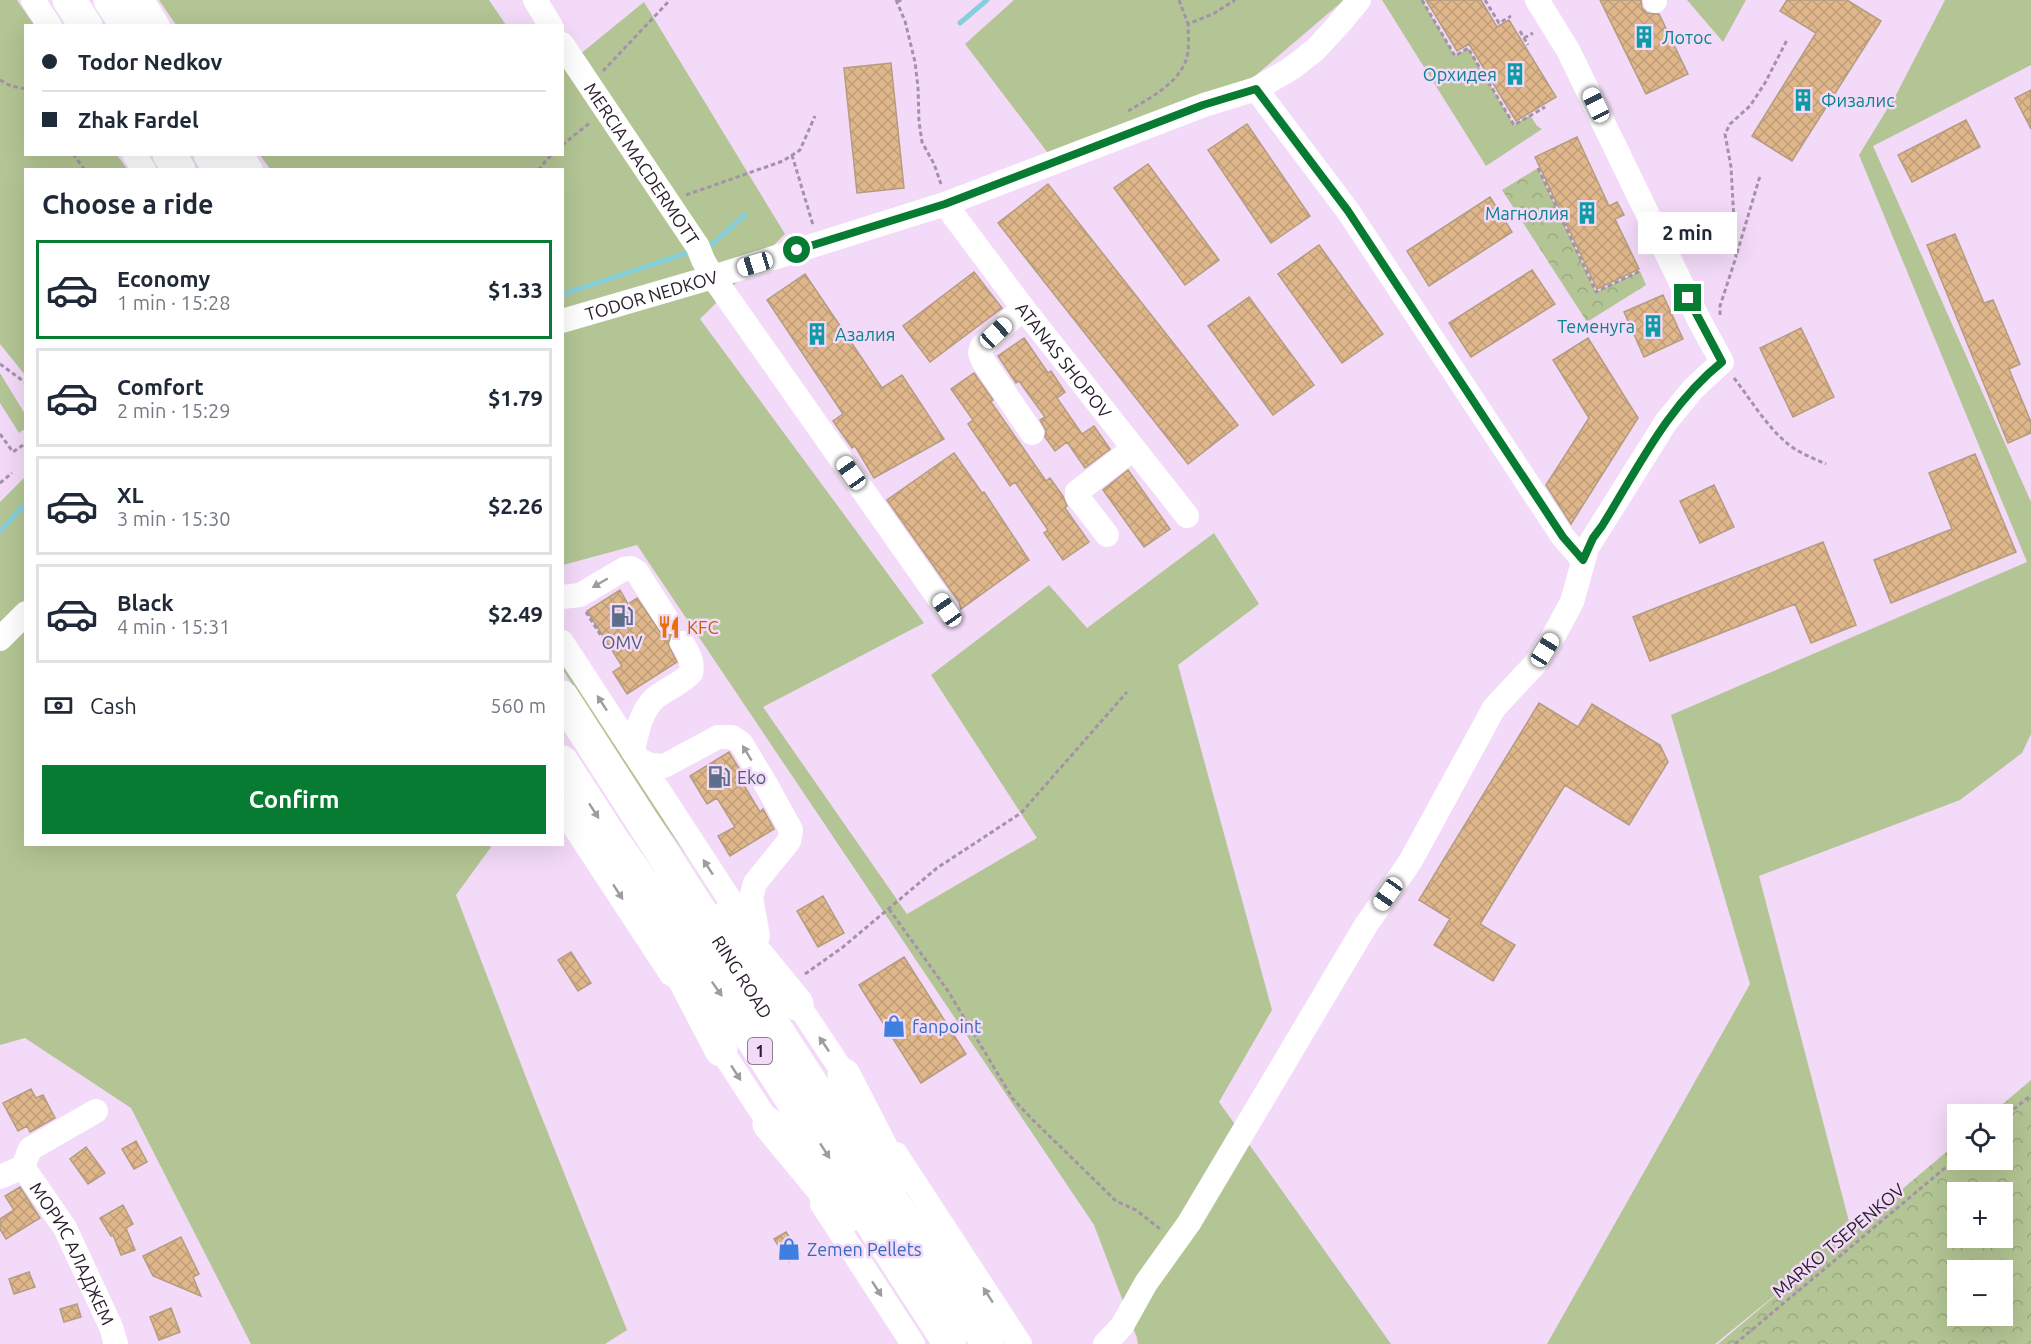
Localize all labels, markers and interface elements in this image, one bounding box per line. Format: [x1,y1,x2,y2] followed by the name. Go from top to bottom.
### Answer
[1631,24,1657,50] building icon: Лотос
[1662,27,1712,47] place label: Лотос
[78,49,222,74] text: Todor Nedkov
[1502,61,1528,87] building icon: Орхидея
[1423,64,1497,84] place label: Орхидея
[581,79,704,248] street label: MERCIA MАCDERMOTT
[1580,85,1612,125] car
[1790,87,1816,113] building icon: Физалис
[1821,90,1895,110] place label: Физалис
[78,107,199,132] text: Zhak Fardel
[42,189,214,219] text: Choose a ride
[1574,200,1600,226] building icon: Магнолия
[1485,203,1569,223] place label: Магнолия
[1638,211,1738,253] callout: 2 min
[1662,221,1713,244] text: 2 min
[783,236,810,263] route start
[735,250,775,278] car
[45,263,99,317] icon: car
[117,266,210,291] text: Economy
[583,266,720,324] street label: TODOR NEDKOV
[488,277,543,302] text: $1.33
[1674,284,1701,311] route end
[117,291,231,314] text: 1 min · 15:28
[1012,298,1116,422] street label: ATANAS SHOPOV
[1640,313,1666,339] building icon: Теменуга
[977,314,1015,352] car
[1557,316,1635,336] place label: Теменуга
[804,321,830,347] building icon: Азалия
[835,324,895,344] place label: Азалия
[45,371,99,425] icon: car
[117,374,204,399] text: Comfort
[488,385,543,410] text: $1.79
[117,399,231,422] text: 2 min · 15:29
[833,453,869,493] car
[45,479,99,533] icon: car
[117,482,144,507] text: XL
[488,493,543,518] text: $2.26
[117,507,231,530] text: 3 min · 15:30
[592,578,609,588] one-way arrow
[45,587,99,641] icon: car
[117,590,174,615] text: Black
[929,590,965,630] car
[488,601,543,626] text: $2.49
[609,603,635,629] fuel station icon: OMV
[656,614,682,640] restaurant icon: KFC
[117,615,231,638] text: 4 min · 15:31
[687,617,718,637] place label: KFC
[1528,630,1562,670] car
[601,632,643,652] place label: OMV
[42,689,75,722] icon: cash
[90,693,137,718] text: Cash
[490,694,546,717] text: 560 m
[597,695,608,711] one-way arrow
[741,745,752,761] one-way arrow
[706,764,732,790] fuel station icon: Eko
[42,765,546,834] button: Confirm
[737,767,766,787] place label: Eko
[589,803,600,819] one-way arrow
[703,858,714,875] one-way arrow
[1370,874,1406,914] car
[612,884,623,901] one-way arrow
[709,932,776,1022] street label: RING ROAD
[711,980,723,996] one-way arrow
[881,1013,907,1039] shop icon: fanpoint
[912,1016,981,1036] place label: fanpoint
[819,1036,830,1052] one-way arrow
[748,1038,772,1064] road number: 1
[730,1065,741,1081] one-way arrow
[1947,1104,2013,1326] map controls
[1947,1104,2013,1170] button: locate
[819,1143,830,1159] one-way arrow
[26,1178,119,1328] street label: МОРИС АЛАДЖЕМ
[1768,1179,1908,1301] street label: MARKO TSEPENKOV
[1947,1182,2013,1248] button: +
[776,1236,802,1262] shop icon: Zemen Pellets
[807,1239,922,1259] place label: Zemen Pellets
[1947,1260,2013,1326] button: −
[871,1281,882,1297] one-way arrow
[983,1287,994,1303] one-way arrow

